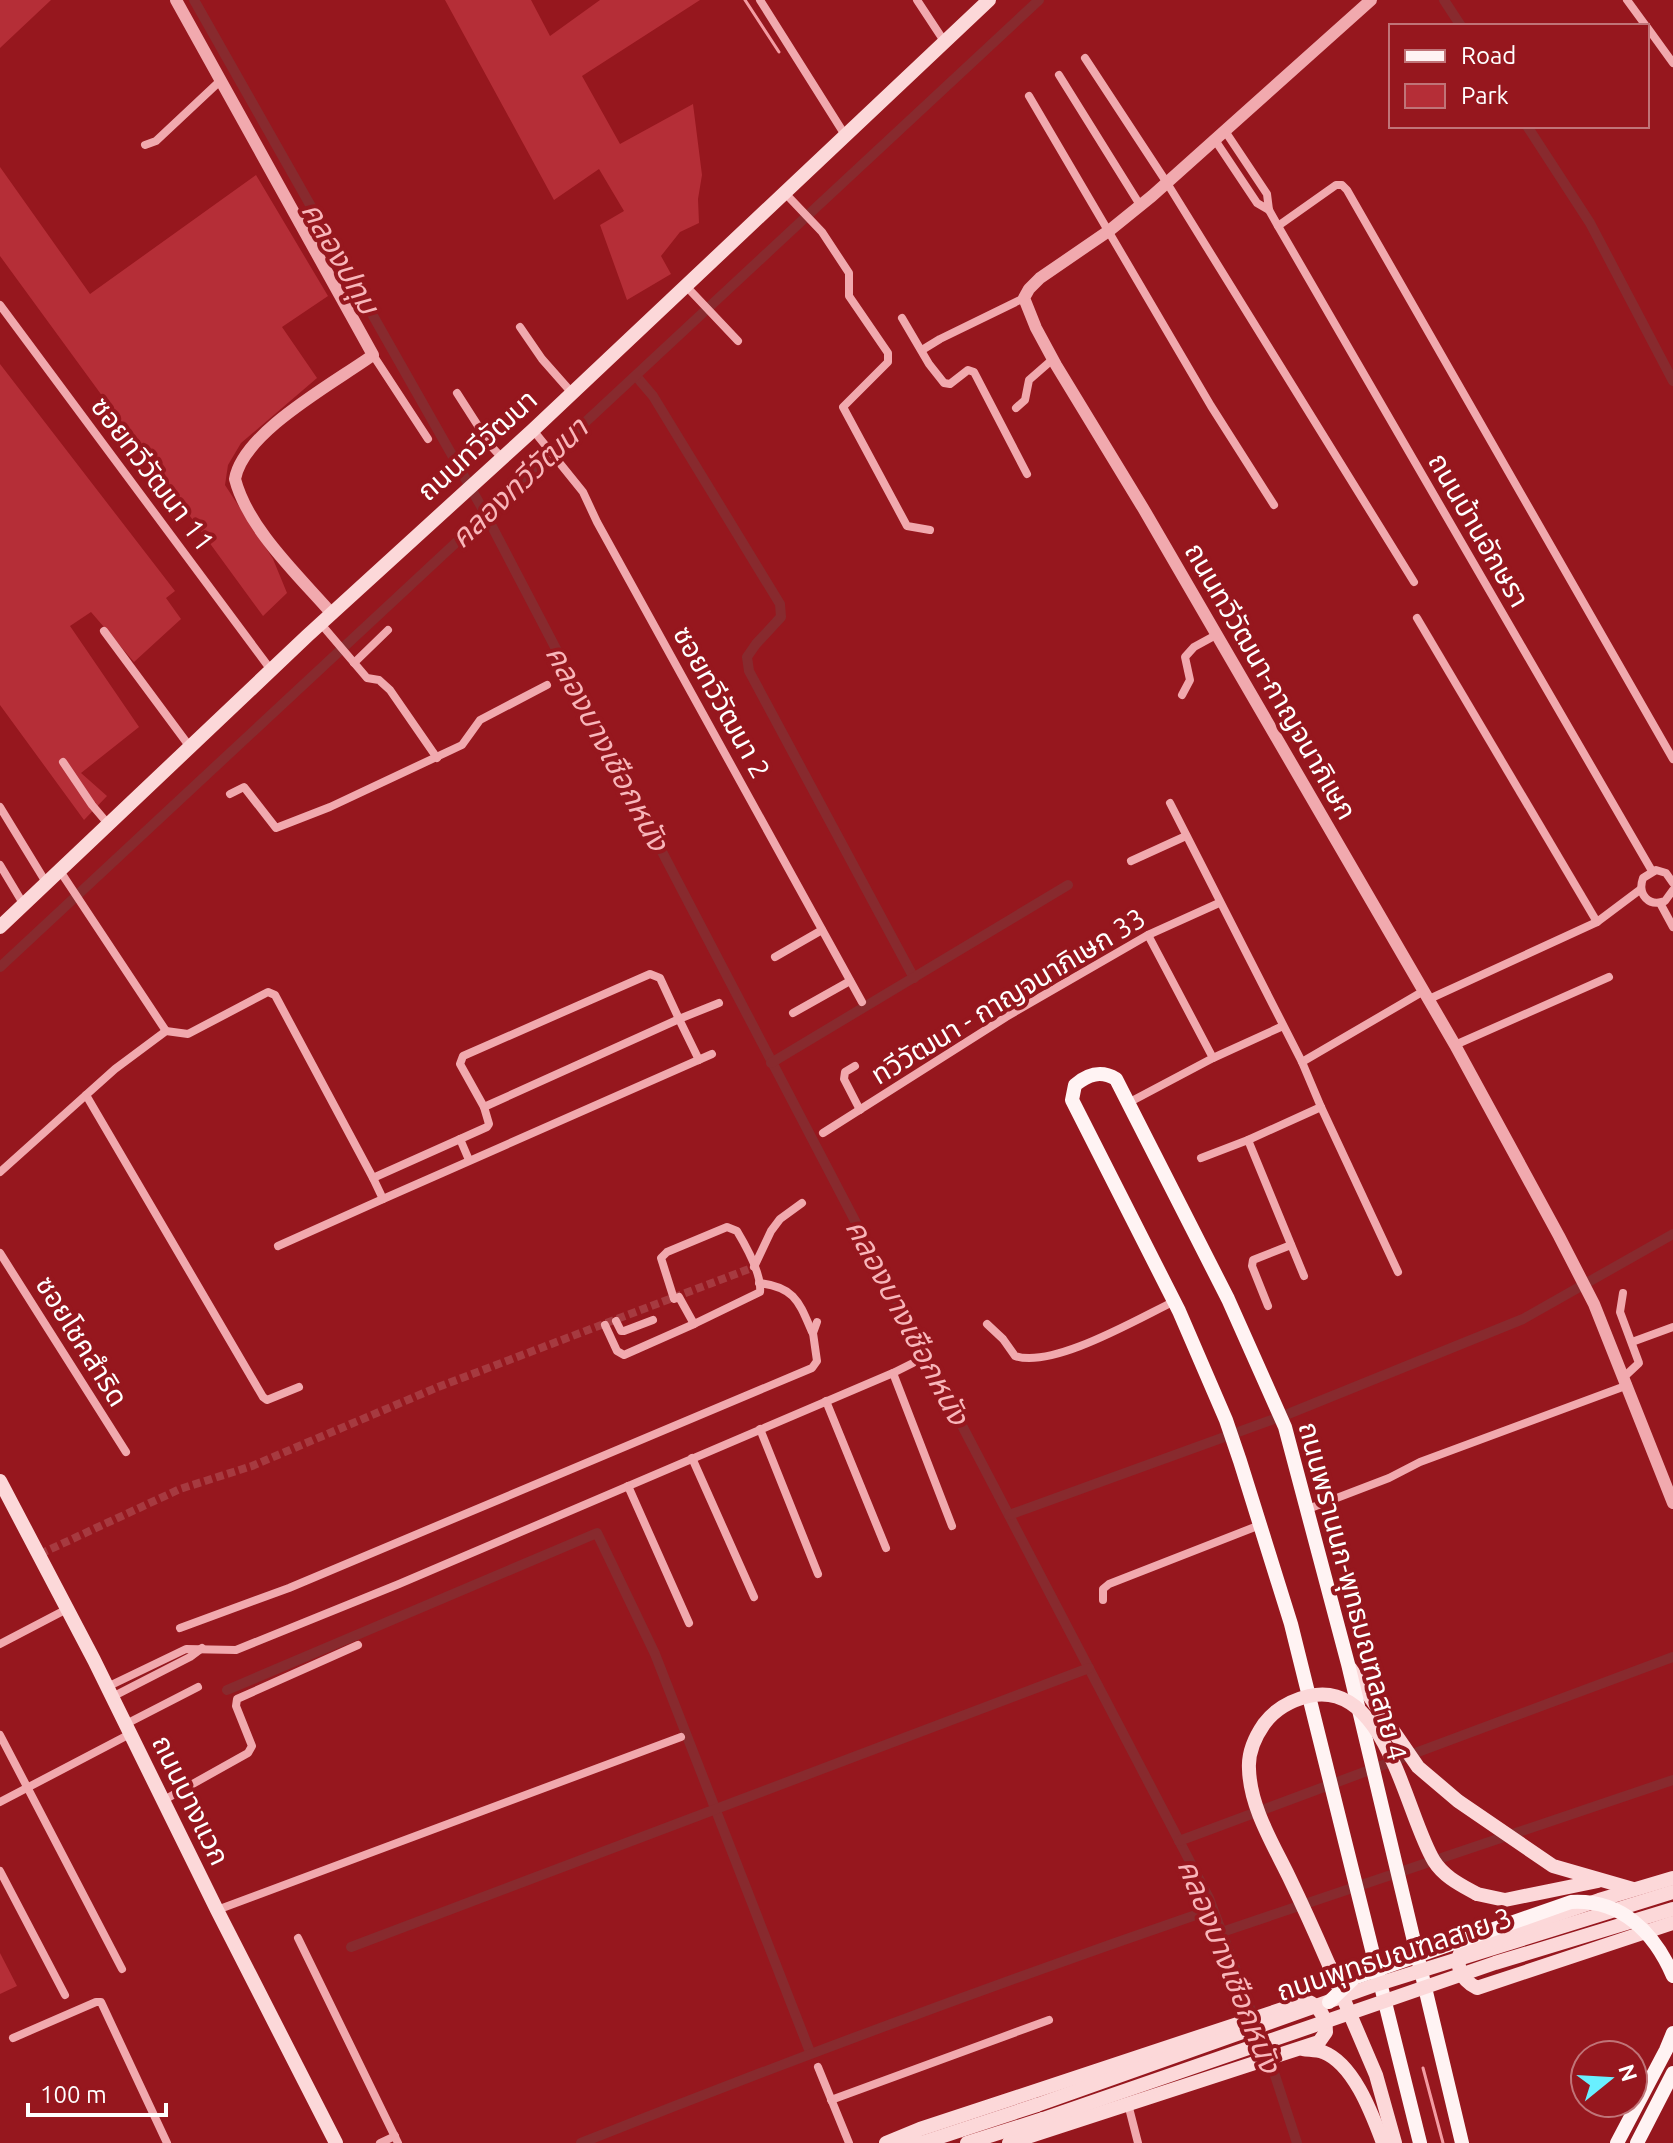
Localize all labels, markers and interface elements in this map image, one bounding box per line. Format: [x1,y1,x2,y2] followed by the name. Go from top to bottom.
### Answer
[1389,24,1649,128] legend
[1461,42,1516,69] text: Road
[1461,82,1509,109] text: Park
[293,195,388,323] water label: คลองปทุม
[411,383,543,506] street label: ถนนทวีวัฒนา
[85,391,221,557] street label: ซอยทวีวัฒนา 11
[443,409,595,554] water label: คลองทวีวัฒนา
[1423,447,1536,612] street label: ถนนบ้านอักษรา
[1179,537,1363,825] street label: ถนนทวีวัฒนา-กาญจนาภิเษก
[668,620,777,783] street label: ซอยทวีวัฒนา 2
[539,639,677,858] water label: คลองบางเชือกหนัง
[865,901,1150,1090] street label: ทวีวัฒนา - กาญจนาภิเษก 33
[839,1213,977,1432] water label: คลองบางเชือกหนัง
[30,1270,135,1411] street label: ซอยโชคสำริด
[1291,1418,1414,1764] street label: ถนนพรานนก-พุทธมณฑลสาย 4
[147,1730,236,1870] street label: ถนนบางแวก
[1172,1854,1289,2079] water label: คลองบางเชือกหนัง
[1272,1901,1516,2008] street label: ถนนพุทธมณฑลสาย 3
[1569,2039,1649,2119] north arrow
[1614,2061,1643,2084] text: N
[28,2067,166,2117] scale bar
[40,2081,107,2108] text: 100 m

